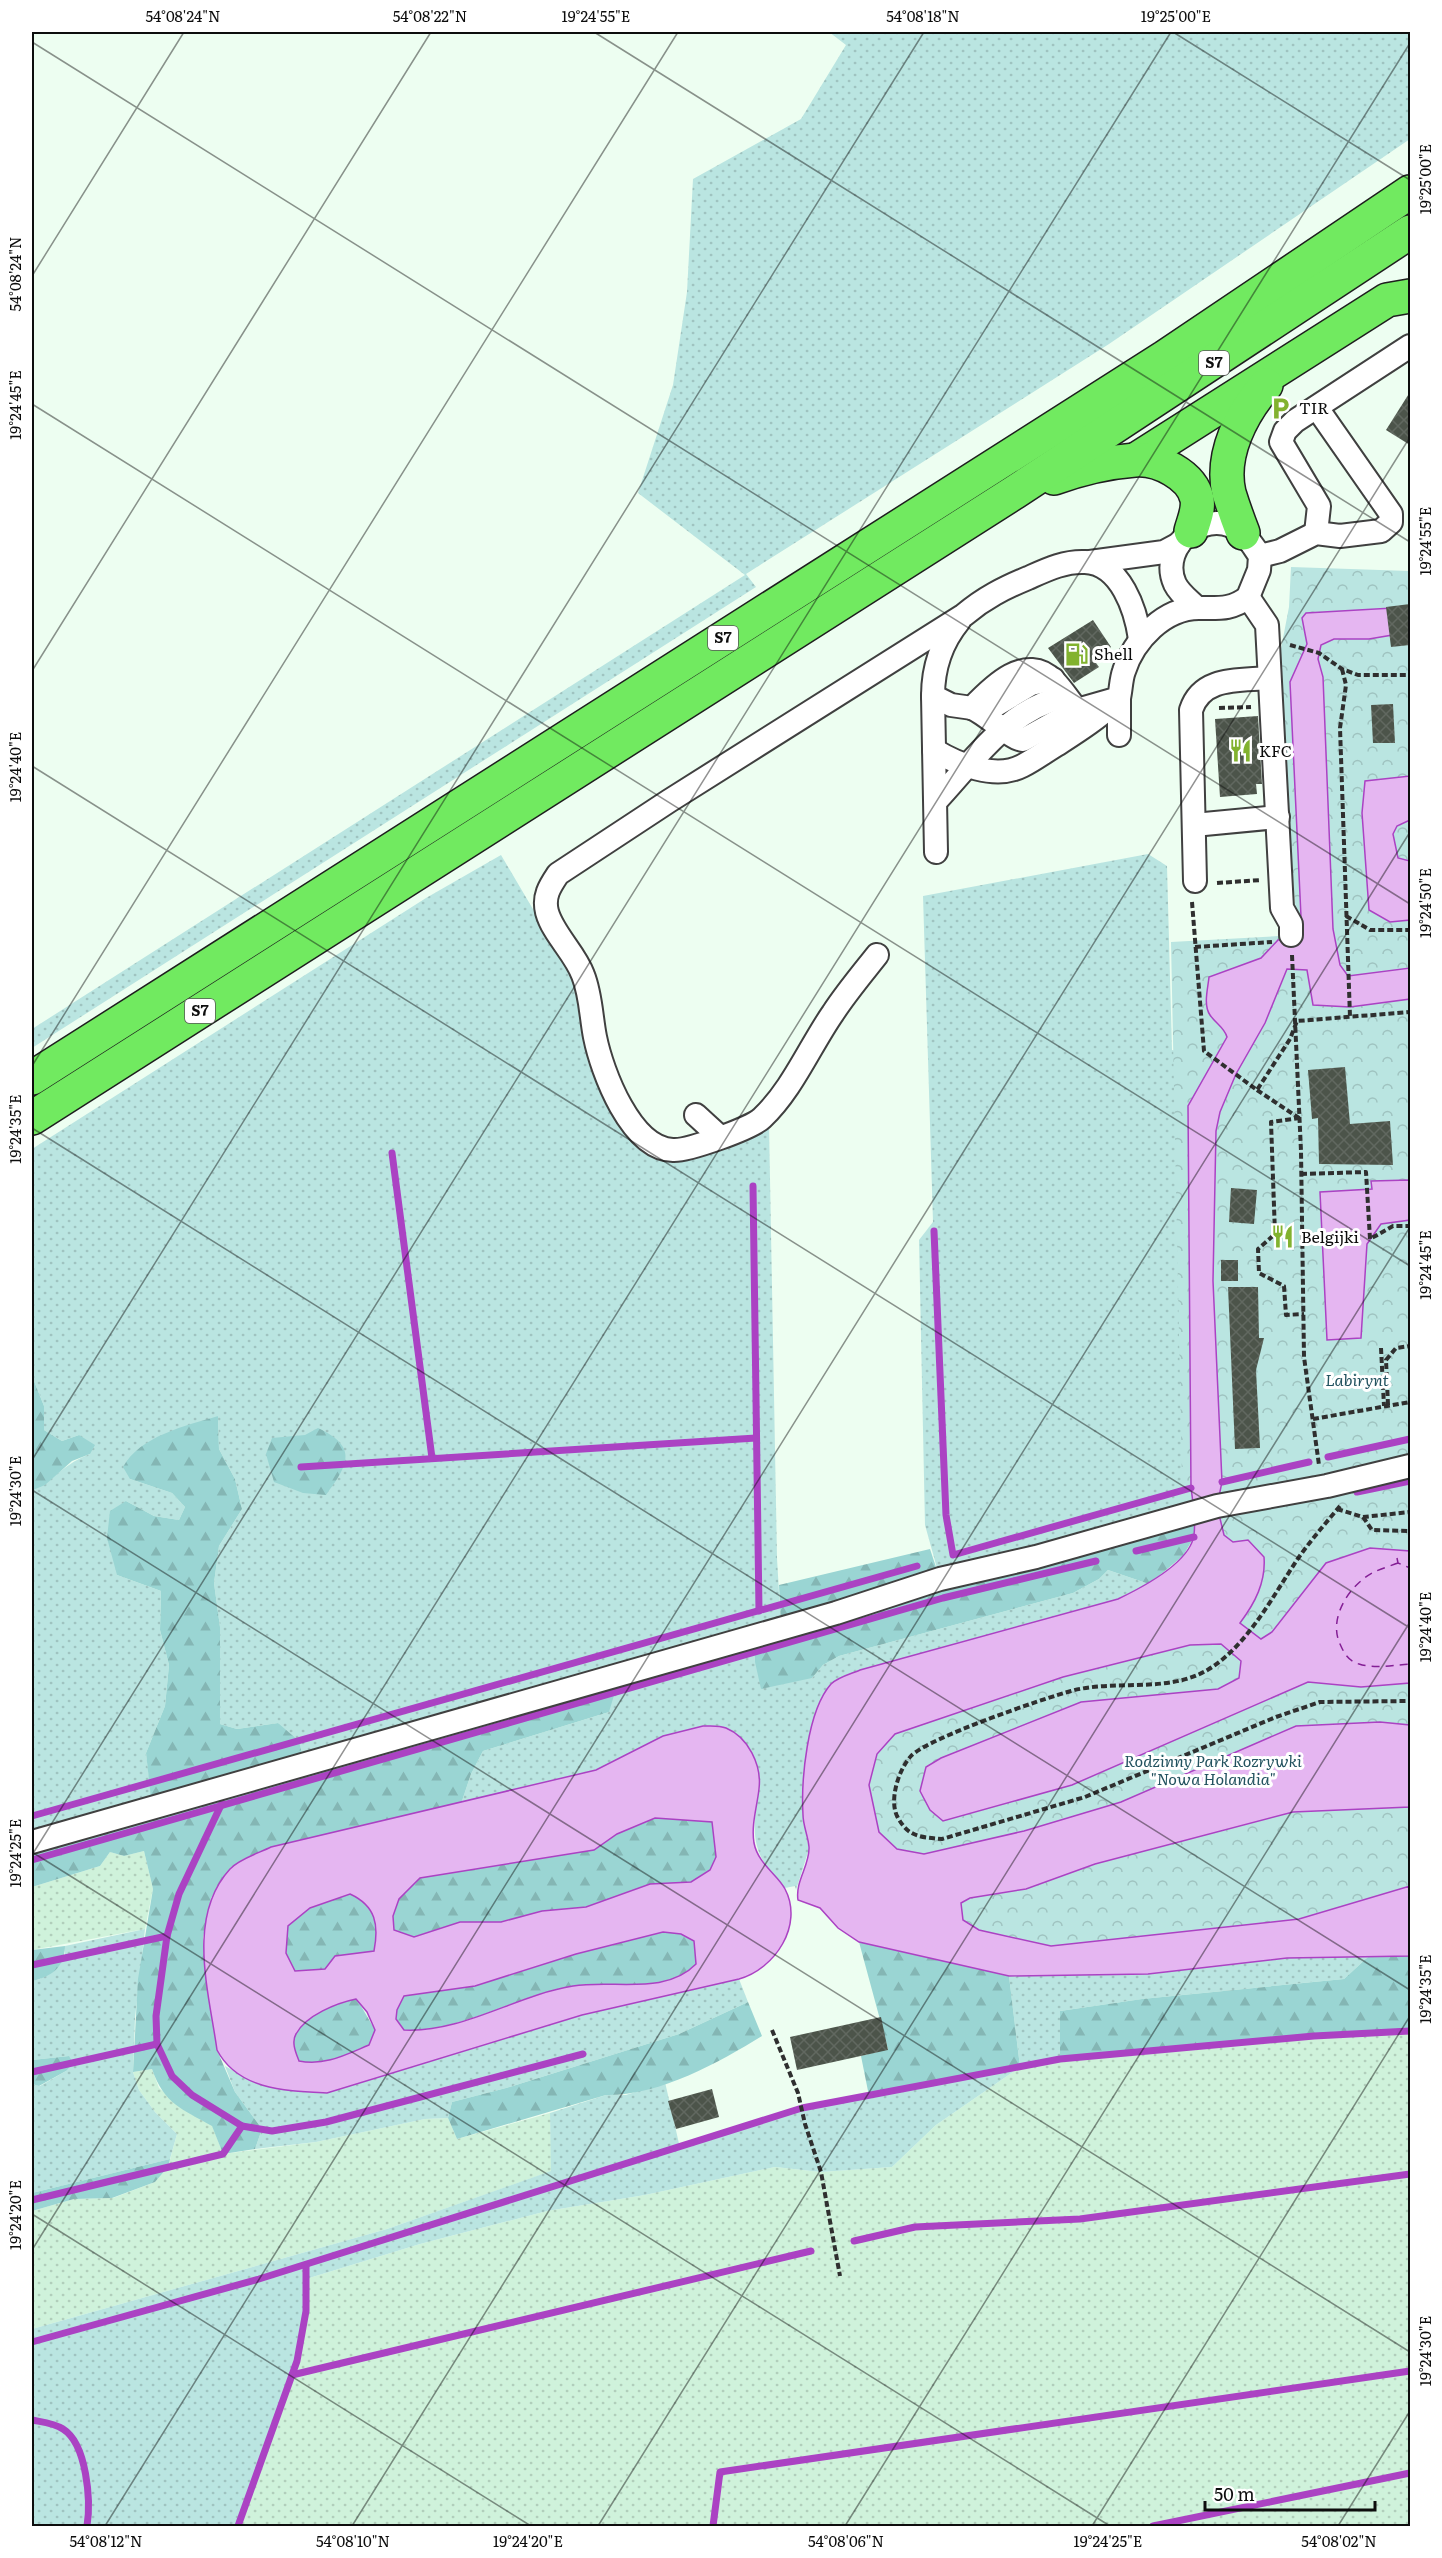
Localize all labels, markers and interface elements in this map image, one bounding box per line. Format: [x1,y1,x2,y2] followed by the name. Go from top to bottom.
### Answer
[145,4,221,27] text: 54°08'24"N
[393,4,467,27] text: 54°08'22"N
[562,4,630,27] text: 19°24'55"E
[886,4,960,27] text: 54°08'18"N
[1141,4,1211,27] text: 19°25'00"E
[1413,144,1436,214] text: 19°25'00"E
[3,236,26,312] text: 54°08'24"N
[1199,351,1229,375] road number: S7
[3,370,26,440] text: 19°24'45"E
[1268,395,1294,421] parking icon: TIR
[1299,395,1329,419] place label: TIR
[1413,507,1436,575] text: 19°24'55"E
[708,626,738,650] road number: S7
[1063,641,1089,667] fuel station icon: Shell
[1094,641,1133,665] place label: Shell
[3,732,26,802] text: 19°24'40"E
[1228,738,1254,764] restaurant icon: KFC
[1259,738,1292,762] place label: KFC
[1413,868,1436,938] text: 19°24'50"E
[185,999,215,1023] road number: S7
[3,1094,26,1164] text: 19°24'35"E
[1270,1224,1296,1250] restaurant icon: Belgijki
[1301,1224,1359,1248] place label: Belgijki
[1413,1230,1436,1300] text: 19°24'45"E
[1325,1367,1389,1391] park label: Labirynt
[3,1456,26,1526] text: 19°24'30"E
[1413,1592,1436,1662] text: 19°24'40"E
[1124,1748,1302,1790] park label: Rodzinny Park Rozrywki "Nowa Holandia"
[3,1819,26,1887] text: 19°24'25"E
[1413,1954,1436,2024] text: 19°24'35"E
[3,2180,26,2250] text: 19°24'20"E
[1413,2316,1436,2386] text: 19°24'30"E
[1205,2474,1374,2512] scale bar
[1214,2480,1255,2507] text: 50 m
[69,2529,143,2552] text: 54°08'12"N
[316,2529,390,2552] text: 54°08'10"N
[493,2529,563,2552] text: 19°24'20"E
[808,2529,884,2552] text: 54°08'06"N
[1074,2529,1142,2552] text: 19°24'25"E
[1301,2529,1377,2552] text: 54°08'02"N

